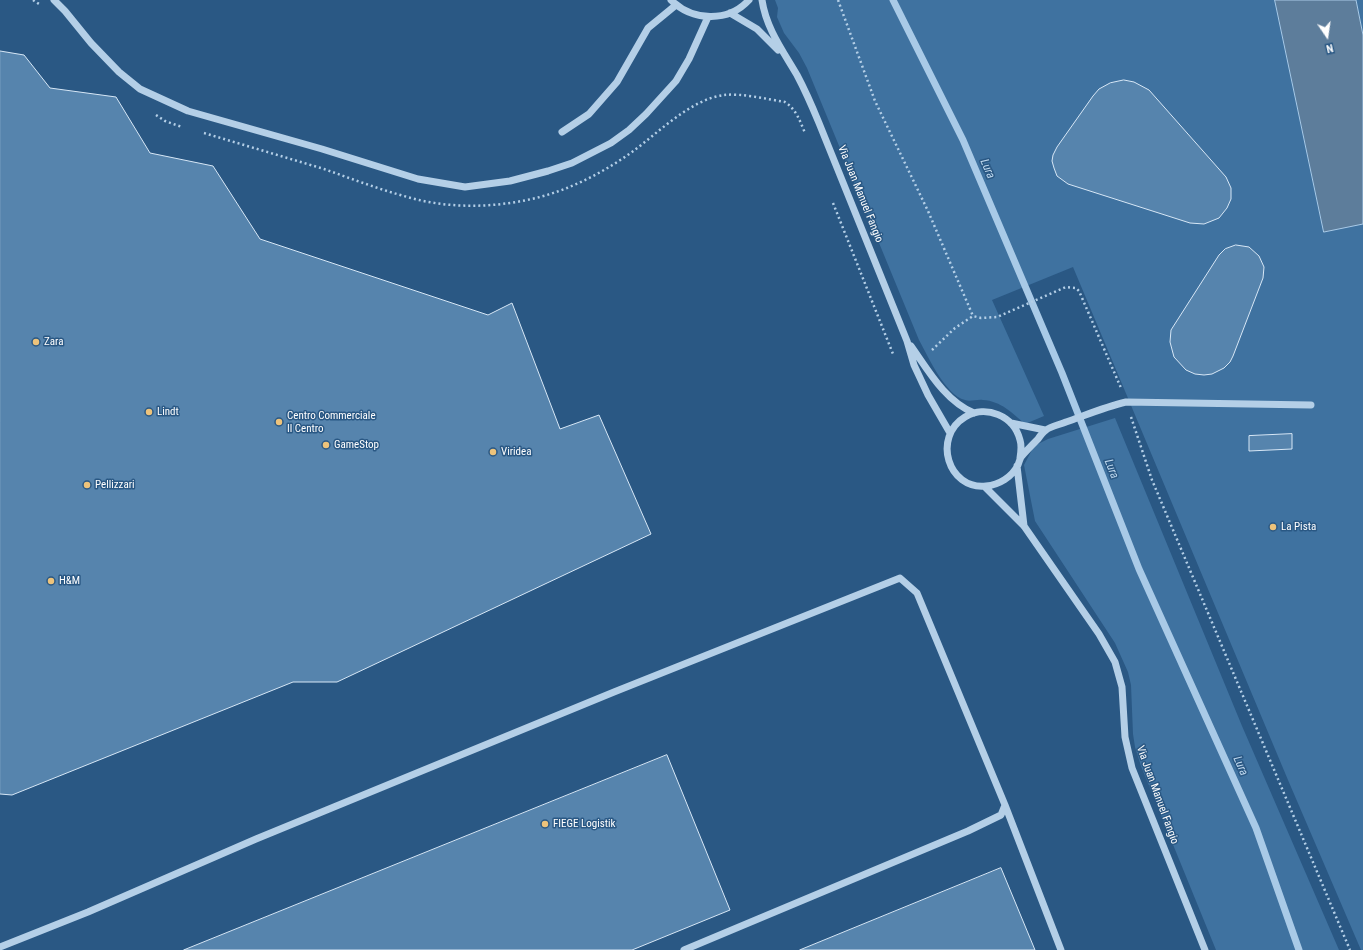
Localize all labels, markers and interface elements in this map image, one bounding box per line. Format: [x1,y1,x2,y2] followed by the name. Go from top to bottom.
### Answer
[1307,16,1347,56] north arrow
[1325,41,1335,55] text: N
[834,143,886,245] street label: Via Juan Manuel Fangio
[977,157,997,181] water label: Lura
[44,335,63,349] place label: Zara
[31,337,41,347] marker: Zara
[157,405,179,419] place label: Lindt
[144,407,154,417] marker: Lindt
[287,409,376,435] place label: Centro Commerciale Il Centro
[274,417,284,427] marker: Centro Commerciale Il Centro
[334,438,379,452] place label: GameStop
[321,440,331,450] marker: GameStop
[501,445,531,459] place label: Viridea
[488,447,498,457] marker: Viridea
[1101,457,1121,481] water label: Lura
[95,478,135,492] place label: Pellizzari
[82,480,92,490] marker: Pellizzari
[1281,520,1316,534] place label: La Pista
[1268,522,1278,532] marker: La Pista
[59,574,80,588] place label: H&M
[46,576,56,586] marker: H&M
[1133,744,1181,846] street label: Via Juan Manuel Fangio
[1229,754,1251,778] water label: Lura
[553,817,615,831] place label: FIEGE Logistik
[540,819,550,829] marker: FIEGE Logistik

